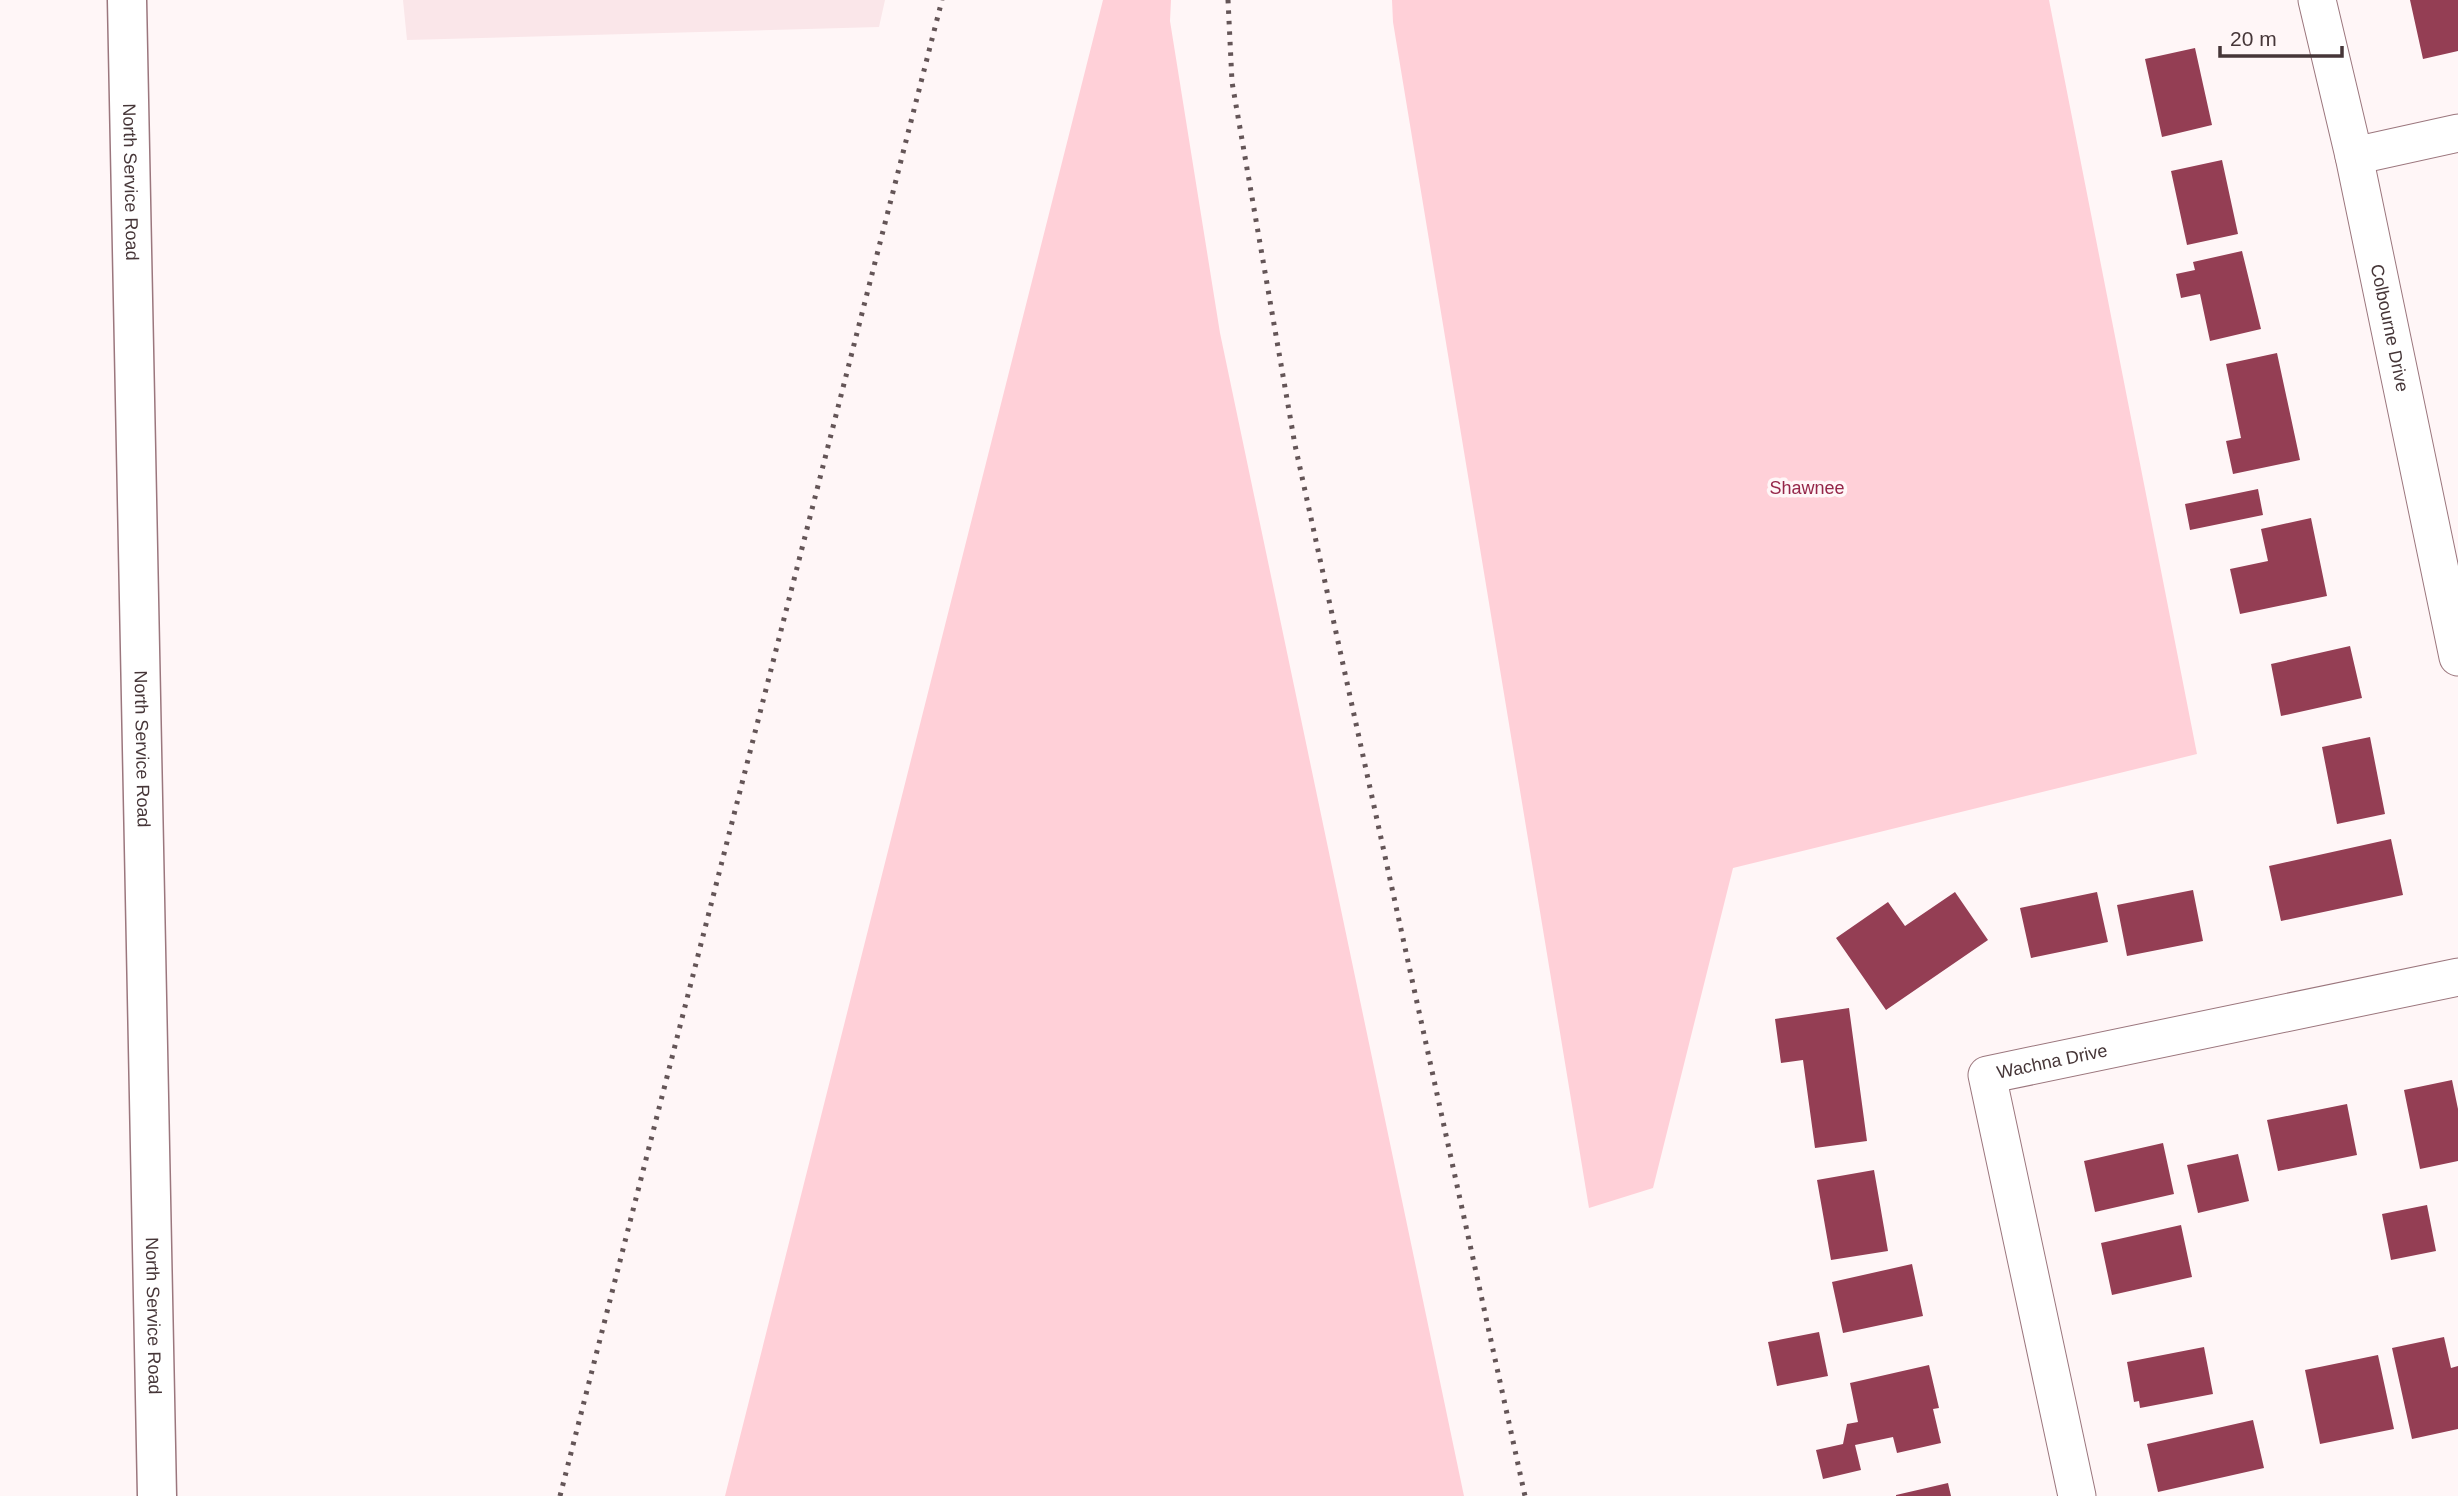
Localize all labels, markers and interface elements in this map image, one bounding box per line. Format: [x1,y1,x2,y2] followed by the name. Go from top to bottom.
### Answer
[2220,14,2342,58] scale bar
[2230,27,2277,50] text: 20 m
[119,103,142,261] street label: North Service Road
[2367,262,2413,394] street label: Colbourne Drive
[1769,478,1845,498] park label: Shawnee
[130,670,154,828] street label: North Service Road
[1995,1040,2109,1083] street label: Wachna Drive
[142,1237,165,1395] street label: North Service Road

